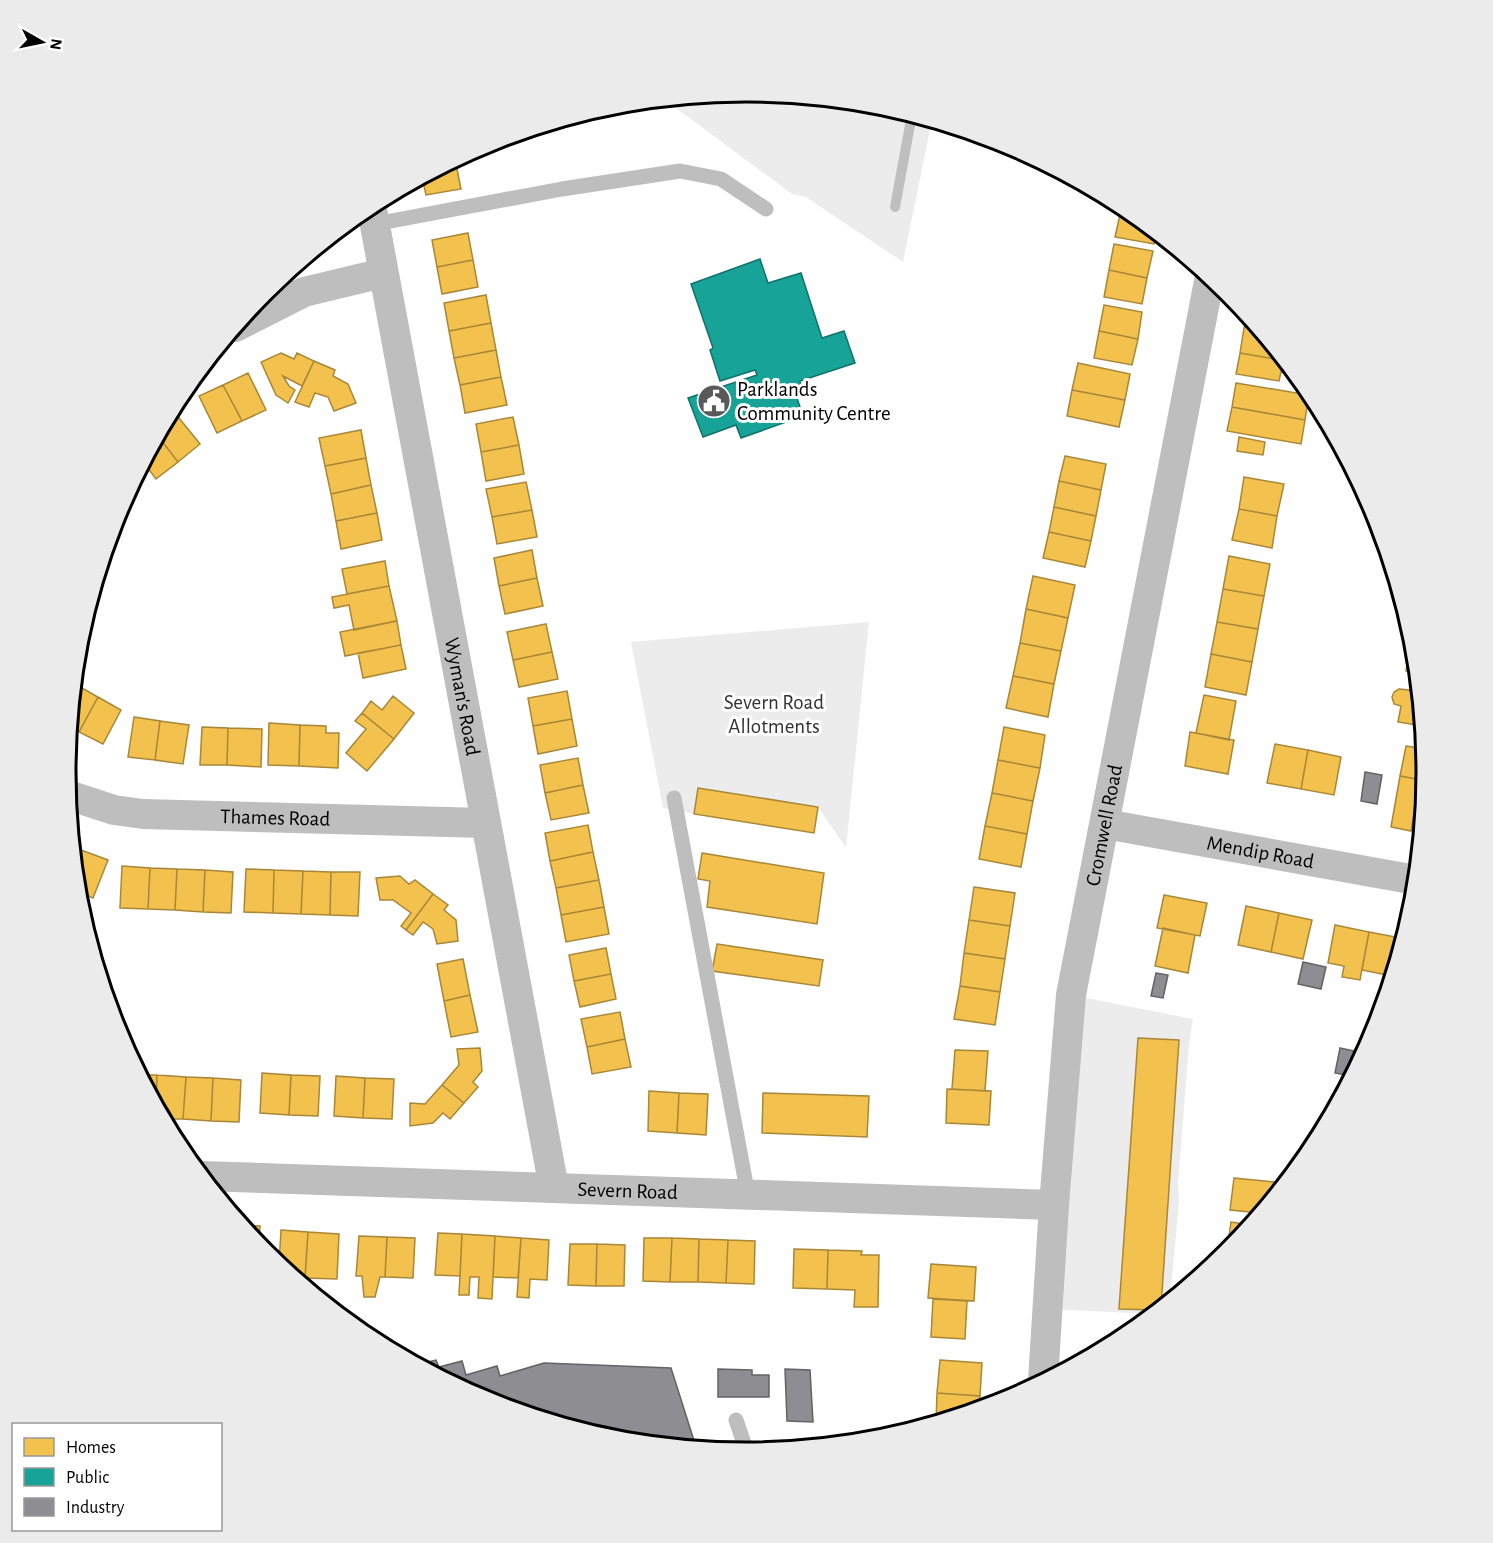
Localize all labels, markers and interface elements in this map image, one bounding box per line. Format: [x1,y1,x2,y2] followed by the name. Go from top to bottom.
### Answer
[12,12,72,72] north arrow
[47,37,65,51] text: N
[737,379,891,424] place label: Parklands Community Centre
[696,383,732,419] public building icon: Parklands Community Centre
[441,636,483,757] street label: Wyman's Road
[724,692,824,737] park label: Severn Road Allotments
[1082,763,1126,888] street label: Cromwell Road
[220,806,331,830] street label: Thames Road
[1205,833,1316,872] street label: Mendip Road
[577,1179,678,1203] street label: Severn Road
[12,1423,222,1531] legend
[66,1439,116,1457] text: Homes
[66,1469,109,1487] text: Public
[66,1499,125,1517] text: Industry

